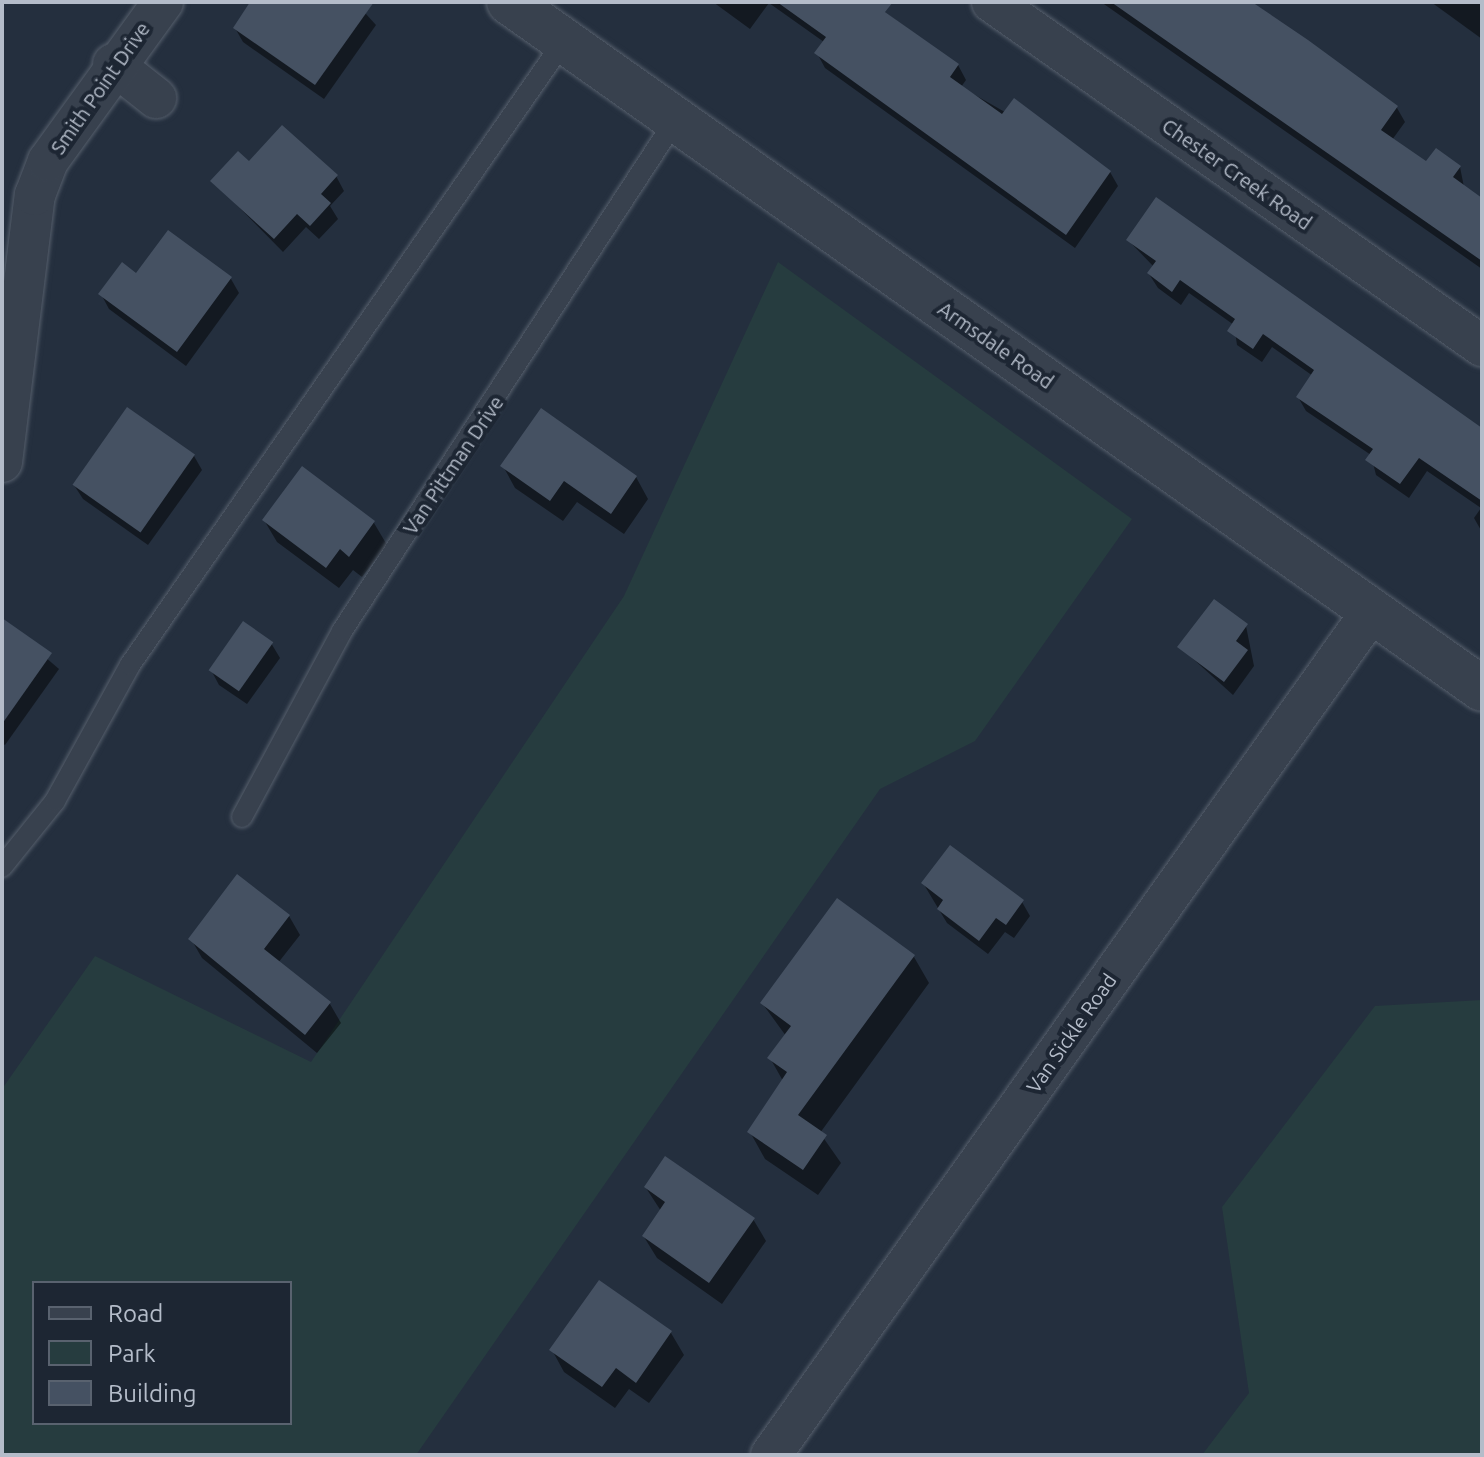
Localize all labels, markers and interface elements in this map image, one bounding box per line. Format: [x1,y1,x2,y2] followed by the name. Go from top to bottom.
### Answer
[45,17,155,159] street label: Smith Point Drive
[1158,113,1316,235] street label: Chester Creek Road
[934,296,1058,394] street label: Armsdale Road
[398,391,508,539] street label: Van Pittman Drive
[1021,969,1121,1097] street label: Van Sickle Road
[32,1281,292,1425] legend
[108,1300,163,1327] text: Road
[108,1340,156,1367] text: Park
[108,1380,196,1407] text: Building

